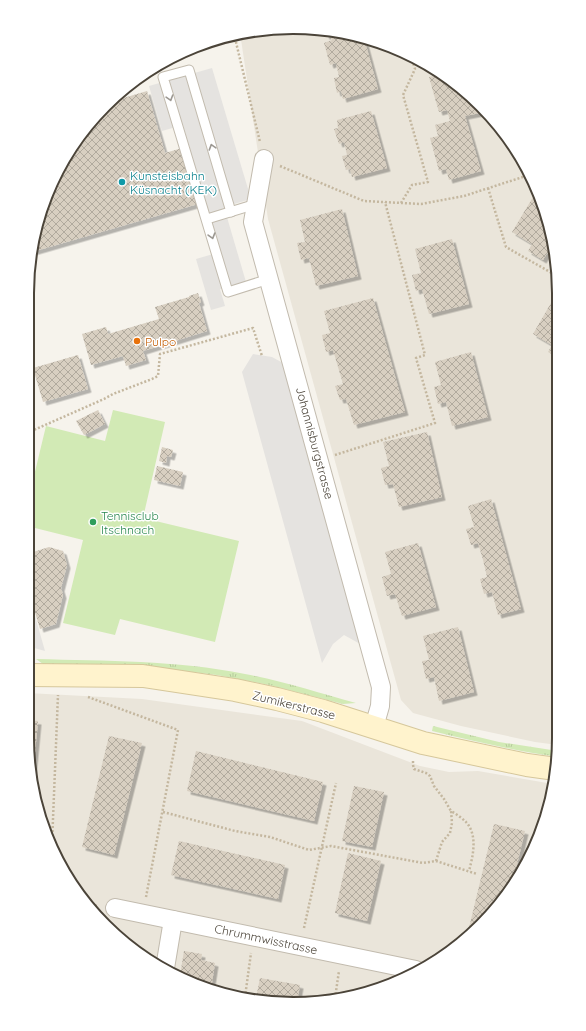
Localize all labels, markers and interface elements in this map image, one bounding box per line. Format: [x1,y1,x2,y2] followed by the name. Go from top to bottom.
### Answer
[165,95,174,102] one-way arrow
[208,144,217,151] one-way arrow
[130,168,217,197] place label: Kunsteisbahn Küsnacht (KEK)
[117,177,127,187] marker: Kunsteisbahn Küsnacht (KEK)
[207,232,216,239] one-way arrow
[145,334,176,349] place label: Pulpo
[132,336,142,346] marker: Pulpo
[293,385,337,501] street label: Johannisburgstrasse
[101,508,159,537] place label: Tennisclub Itschnach
[88,517,98,527] marker: Tennisclub Itschnach
[251,687,337,723] street label: Zumikerstrasse
[213,921,319,957] street label: Chrummwisstrasse

